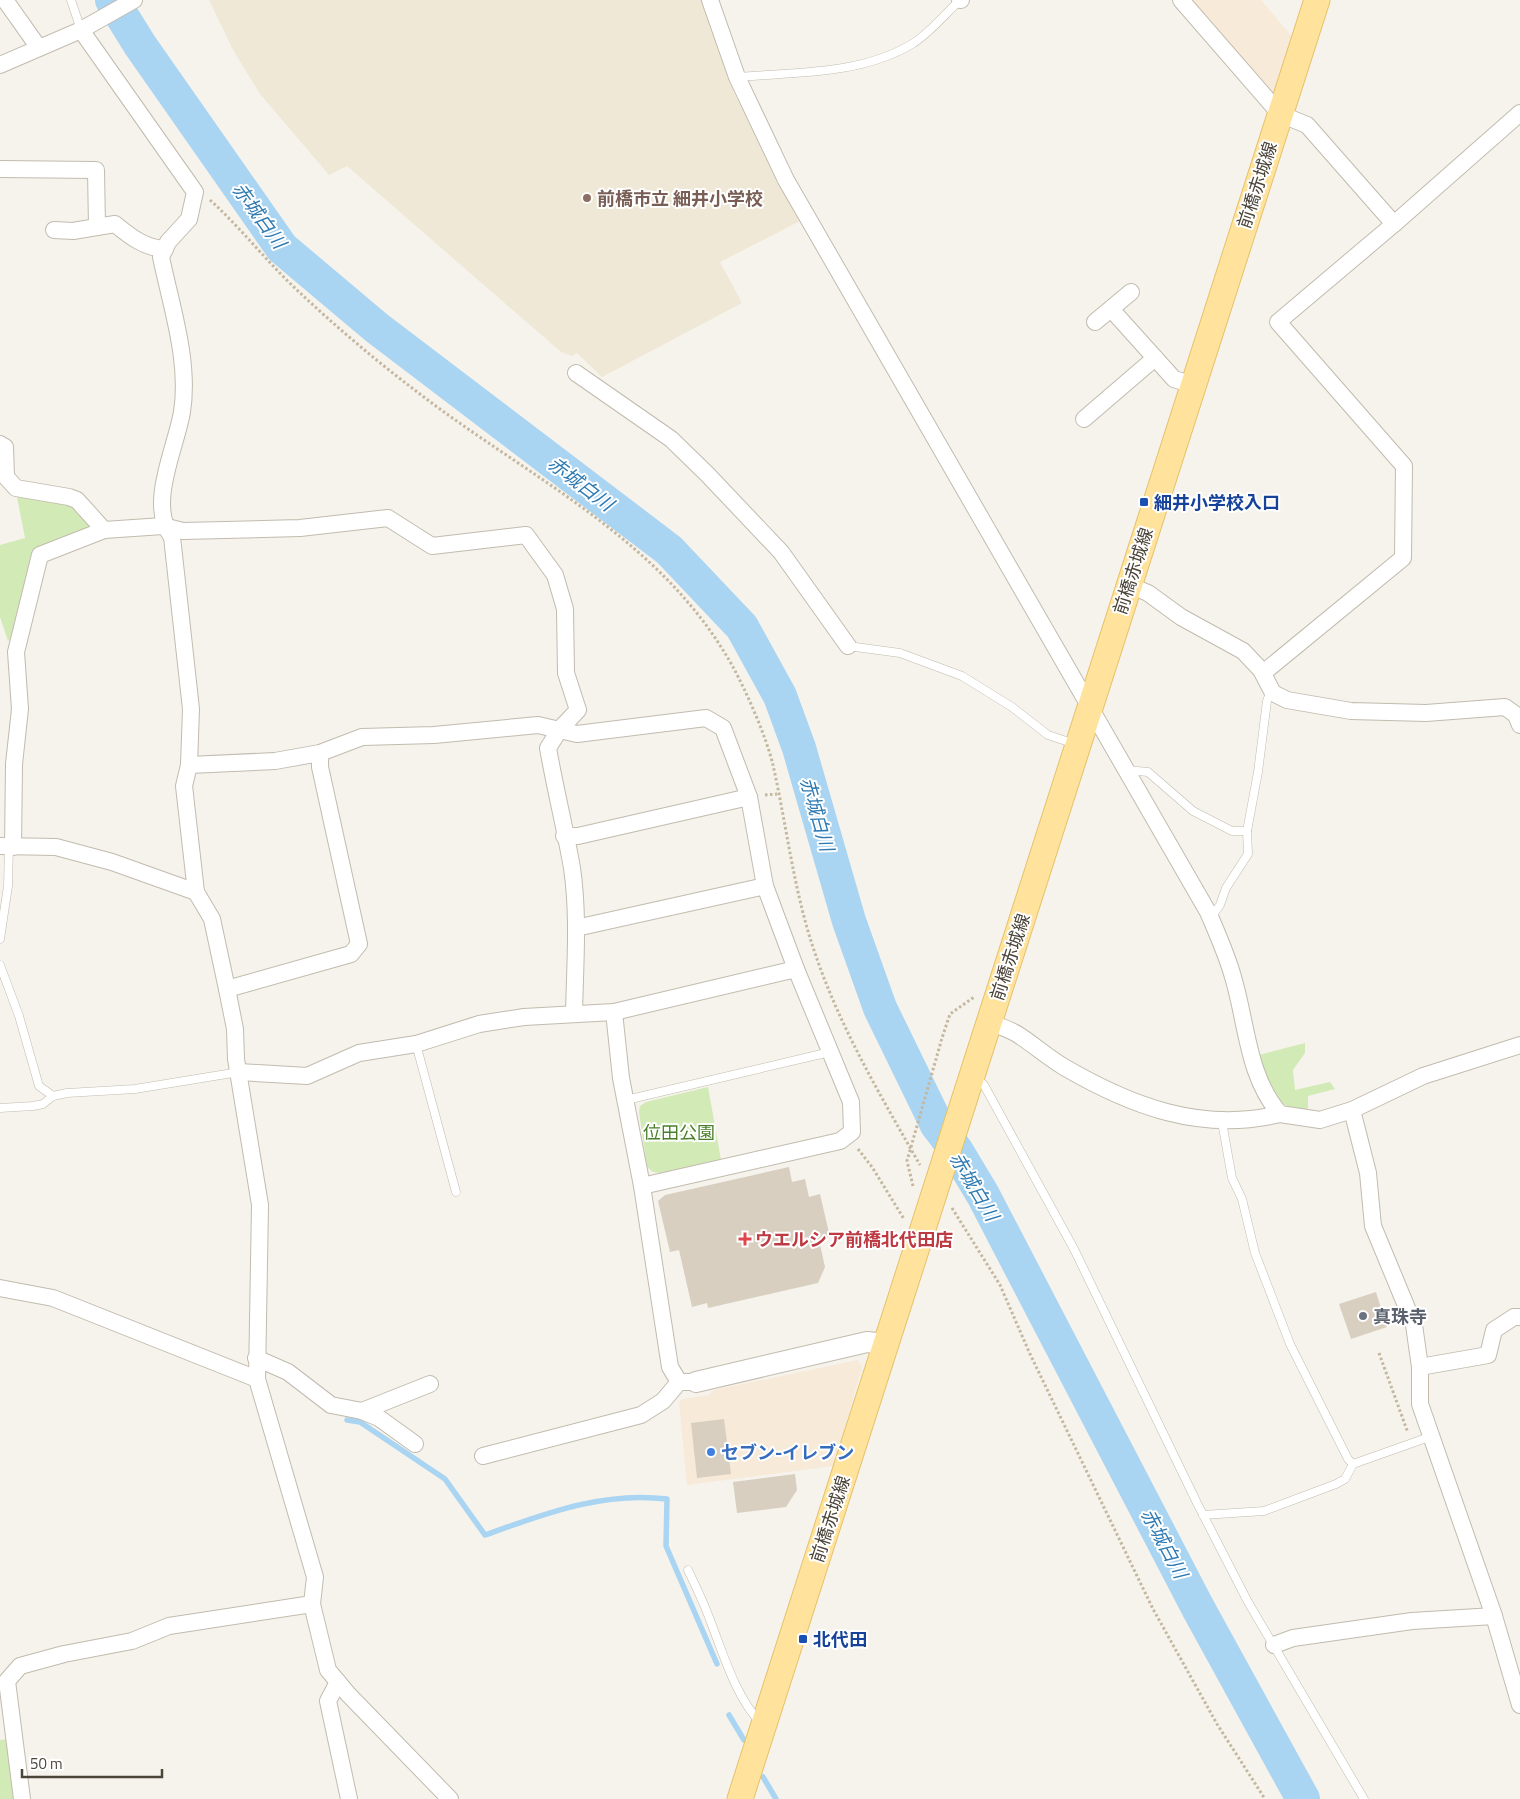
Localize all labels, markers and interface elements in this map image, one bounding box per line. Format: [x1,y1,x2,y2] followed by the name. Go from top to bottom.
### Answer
[1230,138,1284,232] street label: 前橋赤城線
[226,176,295,256] water label: 赤城白川
[597,185,763,212] place label: 前橋市立 細井小学校
[581,192,593,204] marker: 前橋市立 細井小学校
[542,449,622,519] water label: 赤城白川
[1154,489,1280,516] place label: 細井小学校入口
[1138,496,1150,508] marker: 細井小学校入口
[1106,524,1160,618] street label: 前橋赤城線
[794,773,843,856] water label: 赤城白川
[983,910,1037,1004] street label: 前橋赤城線
[643,1119,715,1146] park label: 位田公園
[943,1146,1008,1228] water label: 赤城白川
[755,1226,953,1253] place label: ウエルシア前橋北代田店
[739,1233,751,1245] marker: ウエルシア前橋北代田店
[1373,1303,1427,1330] place label: 真珠寺
[1357,1310,1369,1322] marker: 真珠寺
[721,1439,854,1466] place label: セブン-イレブン
[705,1446,717,1458] marker: セブン-イレブン
[803,1472,857,1566] street label: 前橋赤城線
[1134,1503,1197,1585] water label: 赤城白川
[813,1626,867,1653] place label: 北代田
[797,1633,809,1645] marker: 北代田
[22,1746,162,1778] scale bar
[30,1752,63,1775] text: 50 m

